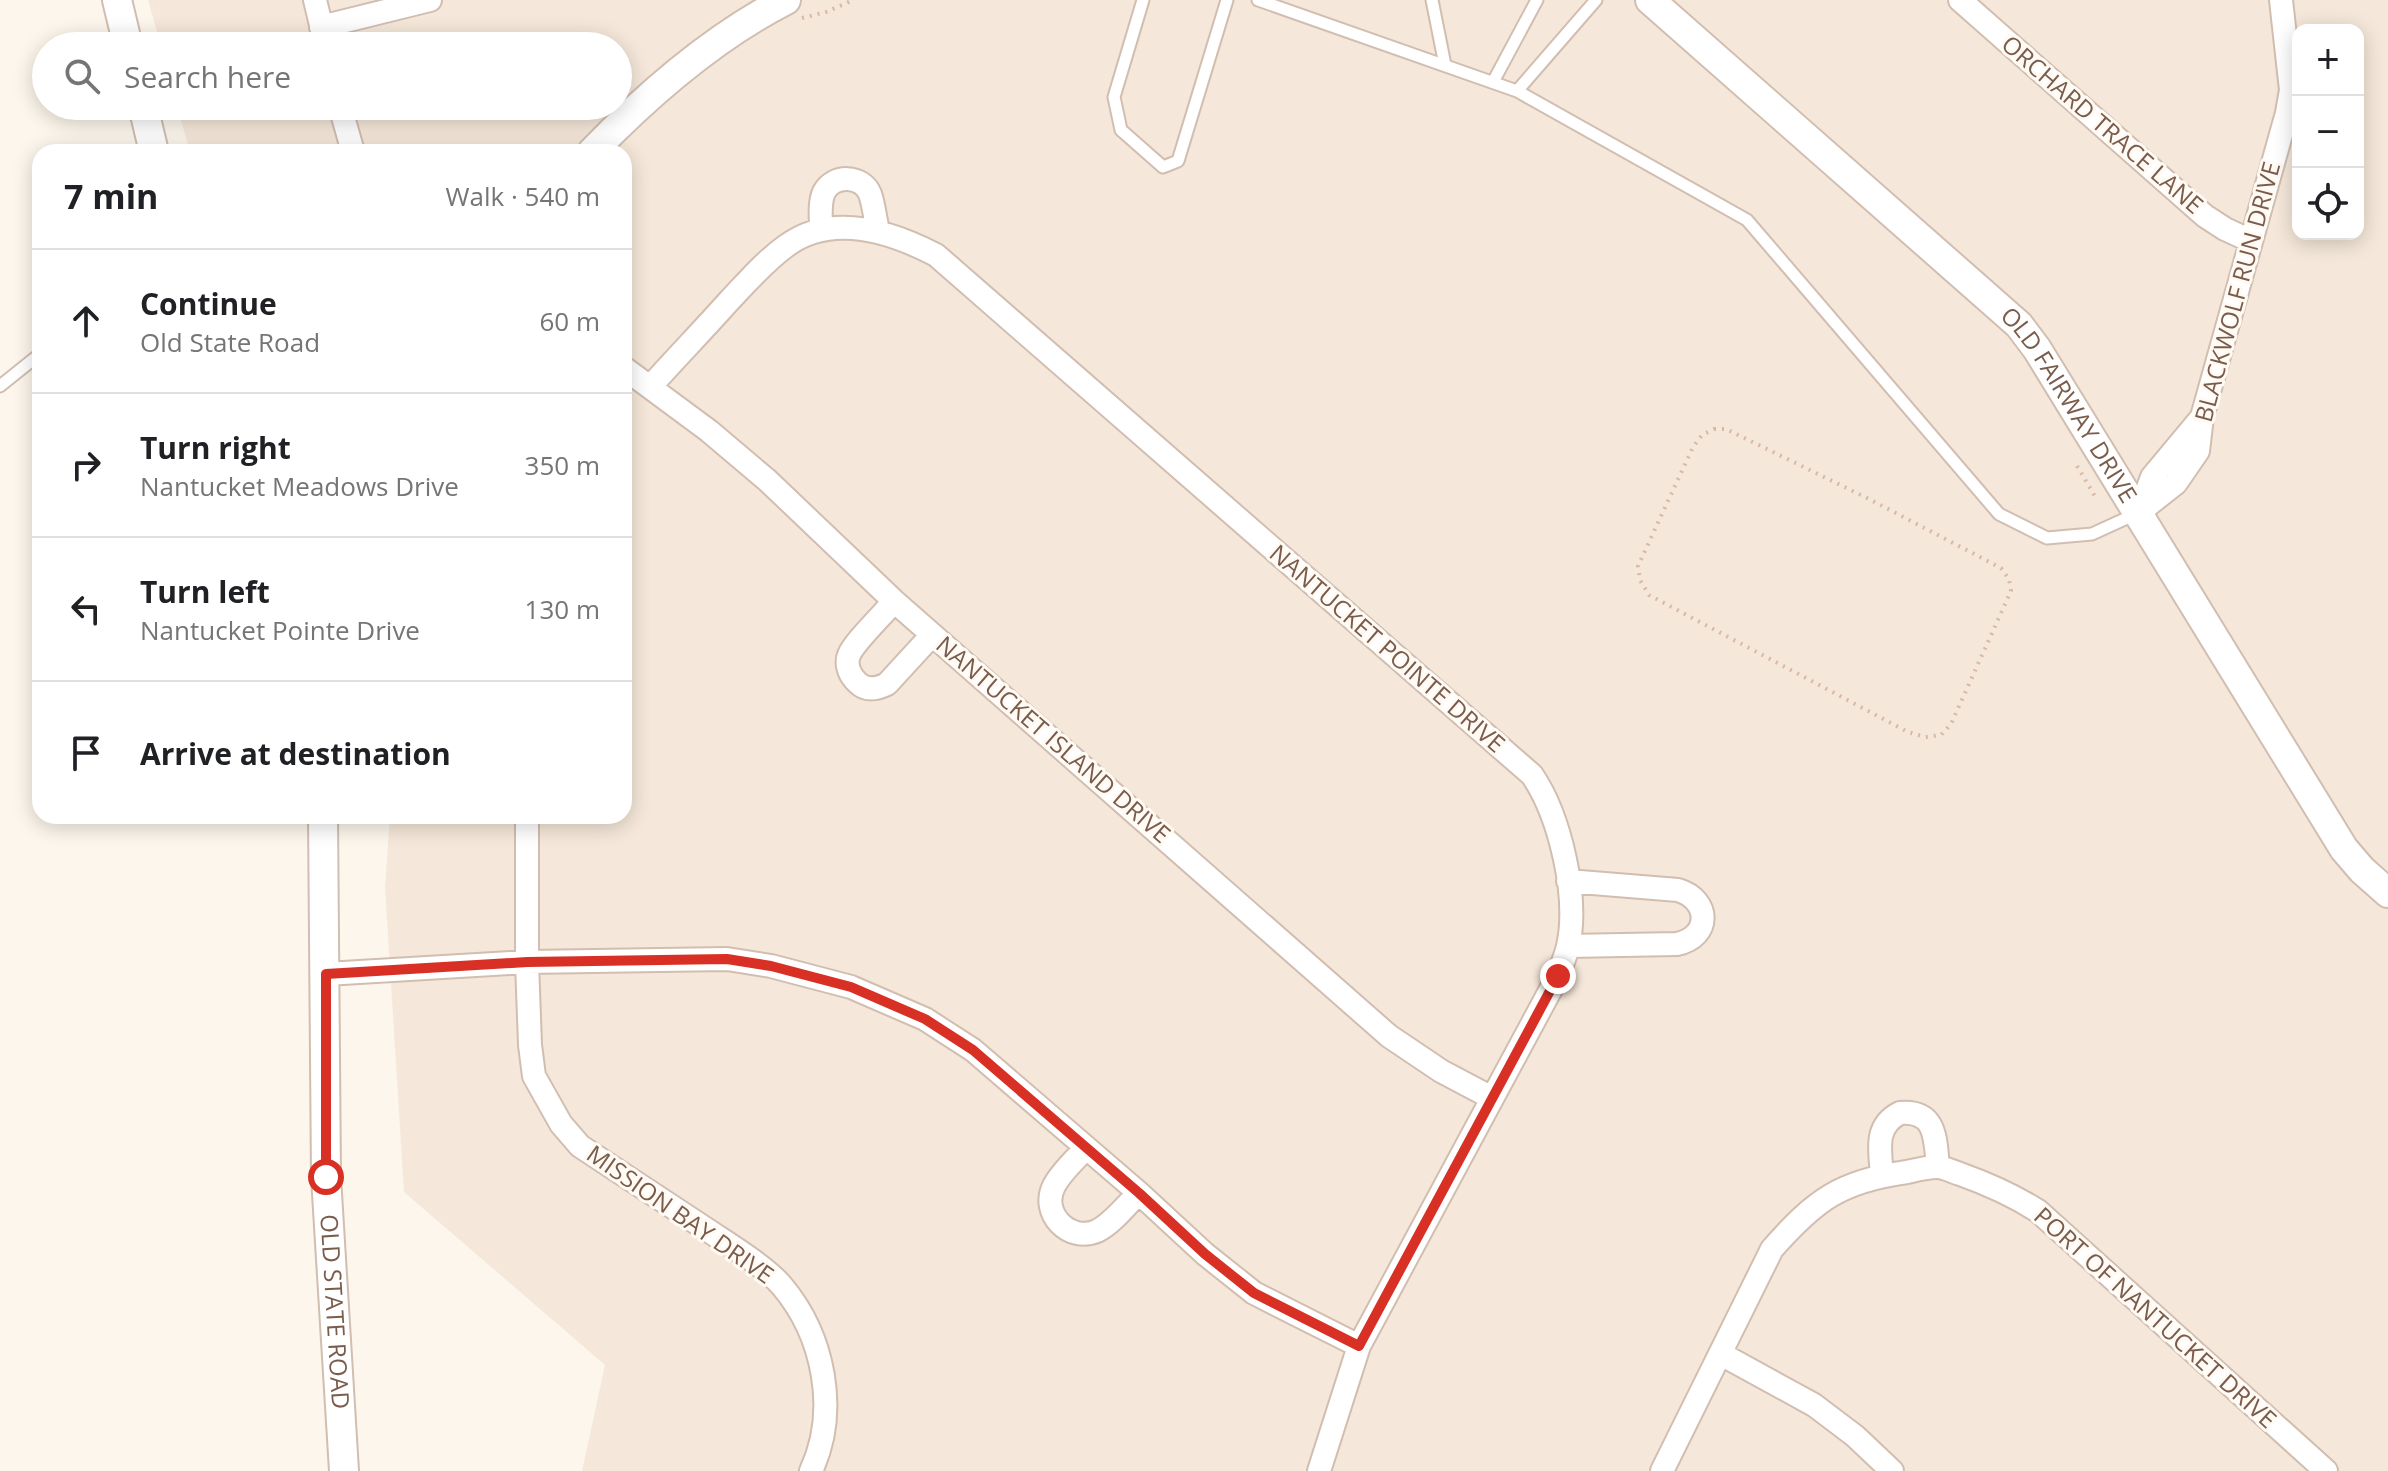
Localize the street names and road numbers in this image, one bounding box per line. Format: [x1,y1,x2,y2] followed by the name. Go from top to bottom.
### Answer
[1995,27,2211,221] street label: ORCHARD TRACE LANE
[2186,158,2287,425] street label: BLACKWOLF RUN DRIVE
[1994,299,2146,509] street label: OLD FAIRWAY DRIVE
[1263,536,1513,759] street label: NANTUCKET POINTE DRIVE
[930,628,1178,850] street label: NANTUCKET ISLAND DRIVE
[581,1137,781,1291] street label: MISSION BAY DRIVE
[2028,1199,2284,1435] street label: PORT OF NANTUCKET DRIVE
[313,1213,358,1410] street label: OLD STATE ROAD

